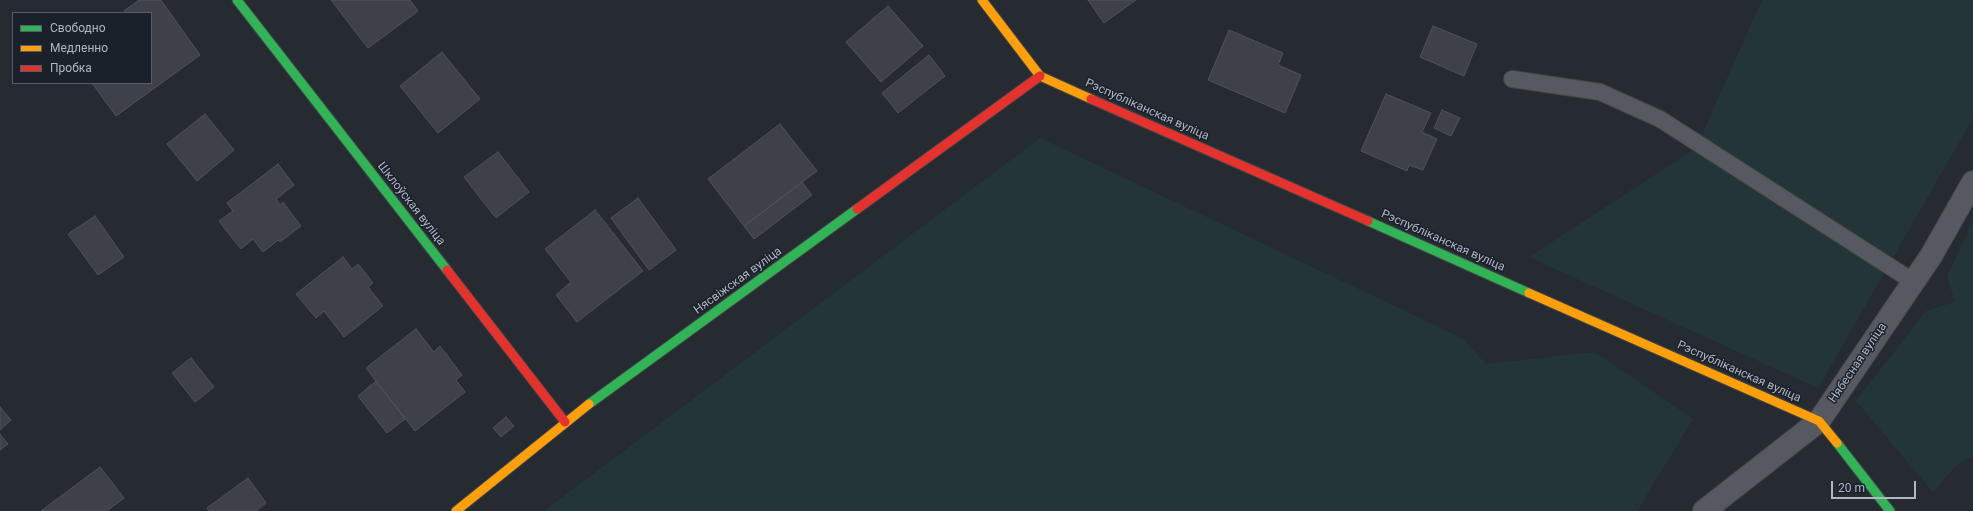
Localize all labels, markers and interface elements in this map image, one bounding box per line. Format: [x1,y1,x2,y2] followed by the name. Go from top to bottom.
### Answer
[12,12,152,84] legend
[50,21,106,35] text: Свободно
[50,41,108,55] text: Медленно
[50,61,92,75] text: Пробка
[1083,76,1211,144] street label: Рэспубліканская вуліца
[374,160,448,248] street label: Шклоўская вуліца
[1379,207,1507,275] street label: Рэспубліканская вуліца
[691,244,785,318] street label: Нясвіжская вуліца
[1826,320,1890,406] street label: Нябесная вуліца
[1675,338,1803,406] street label: Рэспубліканская вуліца
[1833,473,1918,499] scale bar
[1838,481,1865,495] text: 20 m

